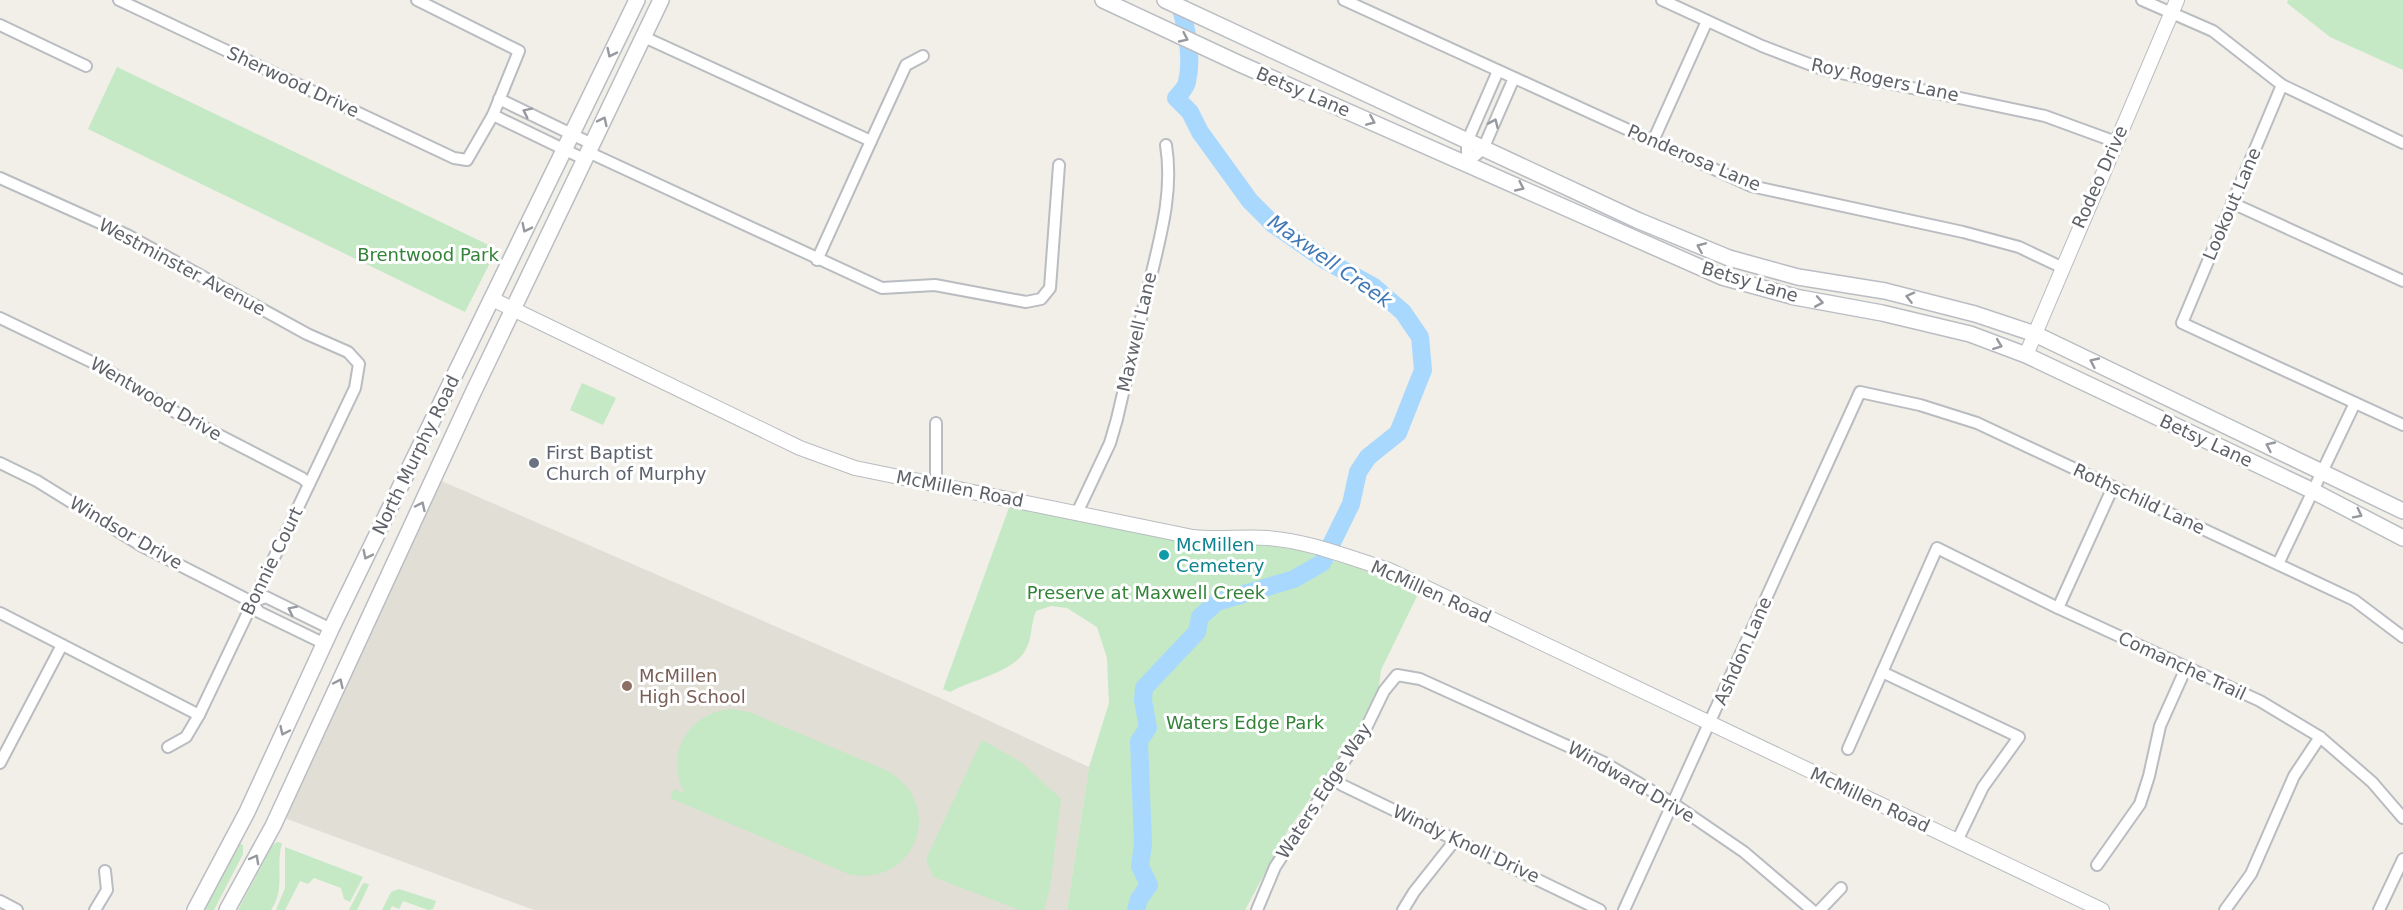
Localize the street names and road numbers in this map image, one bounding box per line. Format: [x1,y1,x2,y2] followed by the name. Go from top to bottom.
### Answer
[224,42,363,121] street label: Sherwood Drive
[1809,54,1961,105] street label: Roy Rogers Lane
[1253,62,1353,121] street label: Betsy Lane
[1624,120,1764,195] street label: Ponderosa Lane
[2068,122,2131,231] street label: Rodeo Drive
[2198,144,2265,263] street label: Lookout Lane
[95,214,269,319] street label: Westminster Avenue
[1699,257,1801,306] street label: Betsy Lane
[1113,270,1160,394] street label: Maxwell Lane
[87,352,226,445] street label: Wentwood Drive
[368,372,463,538] street label: North Murphy Road
[2157,410,2256,471] street label: Betsy Lane
[2070,459,2208,538] street label: Rothschild Lane
[895,466,1026,511] street label: McMillen Road
[66,492,186,573] street label: Windsor Drive
[236,503,307,618] street label: Bonnie Court
[1368,556,1495,627] street label: McMillen Road
[1709,593,1776,708] street label: Ashdon Lane
[2115,627,2249,704] street label: Comanche Trail
[1272,719,1376,863] street label: Waters Edge Way
[1564,737,1699,826] street label: Windward Drive
[1807,763,1933,836] street label: McMillen Road
[1389,800,1543,887] street label: Windy Knoll Drive

